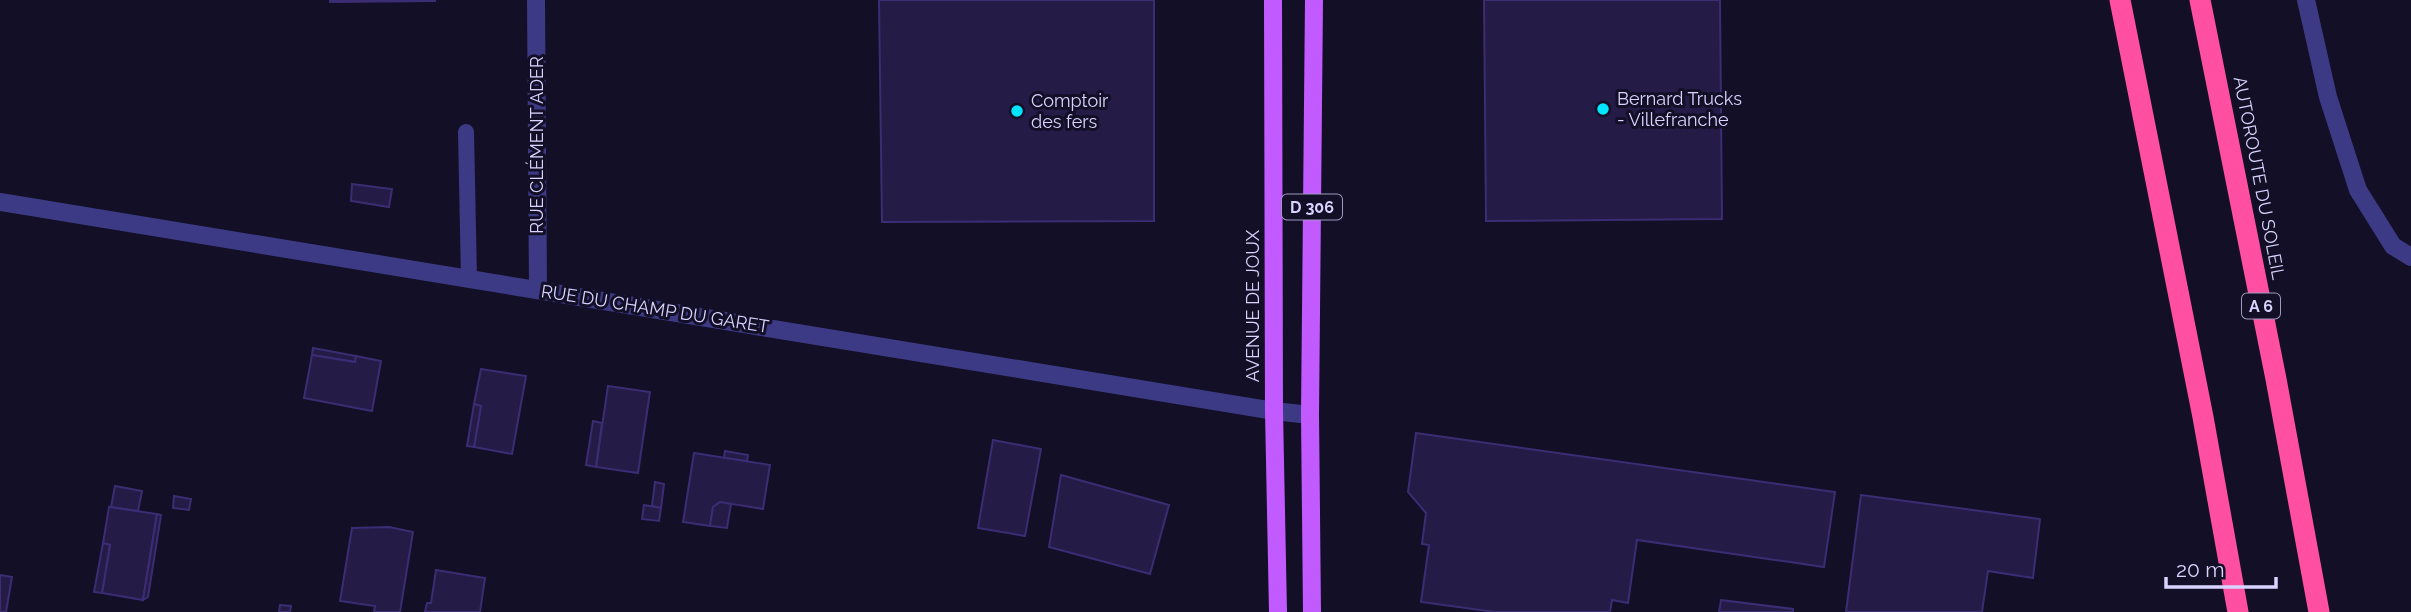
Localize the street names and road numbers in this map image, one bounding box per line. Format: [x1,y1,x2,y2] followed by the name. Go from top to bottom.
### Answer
[525,56,547,234] street label: RUE CLÉMENT ADER
[2229,75,2290,282] street label: AUTOROUTE DU SOLEIL
[1282,195,1342,220] road number: D 306
[1242,229,1263,382] street label: AVENUE DE JOUX
[540,280,771,337] street label: RUE DU CHAMP DU GARET
[2242,294,2280,318] road number: A 6

